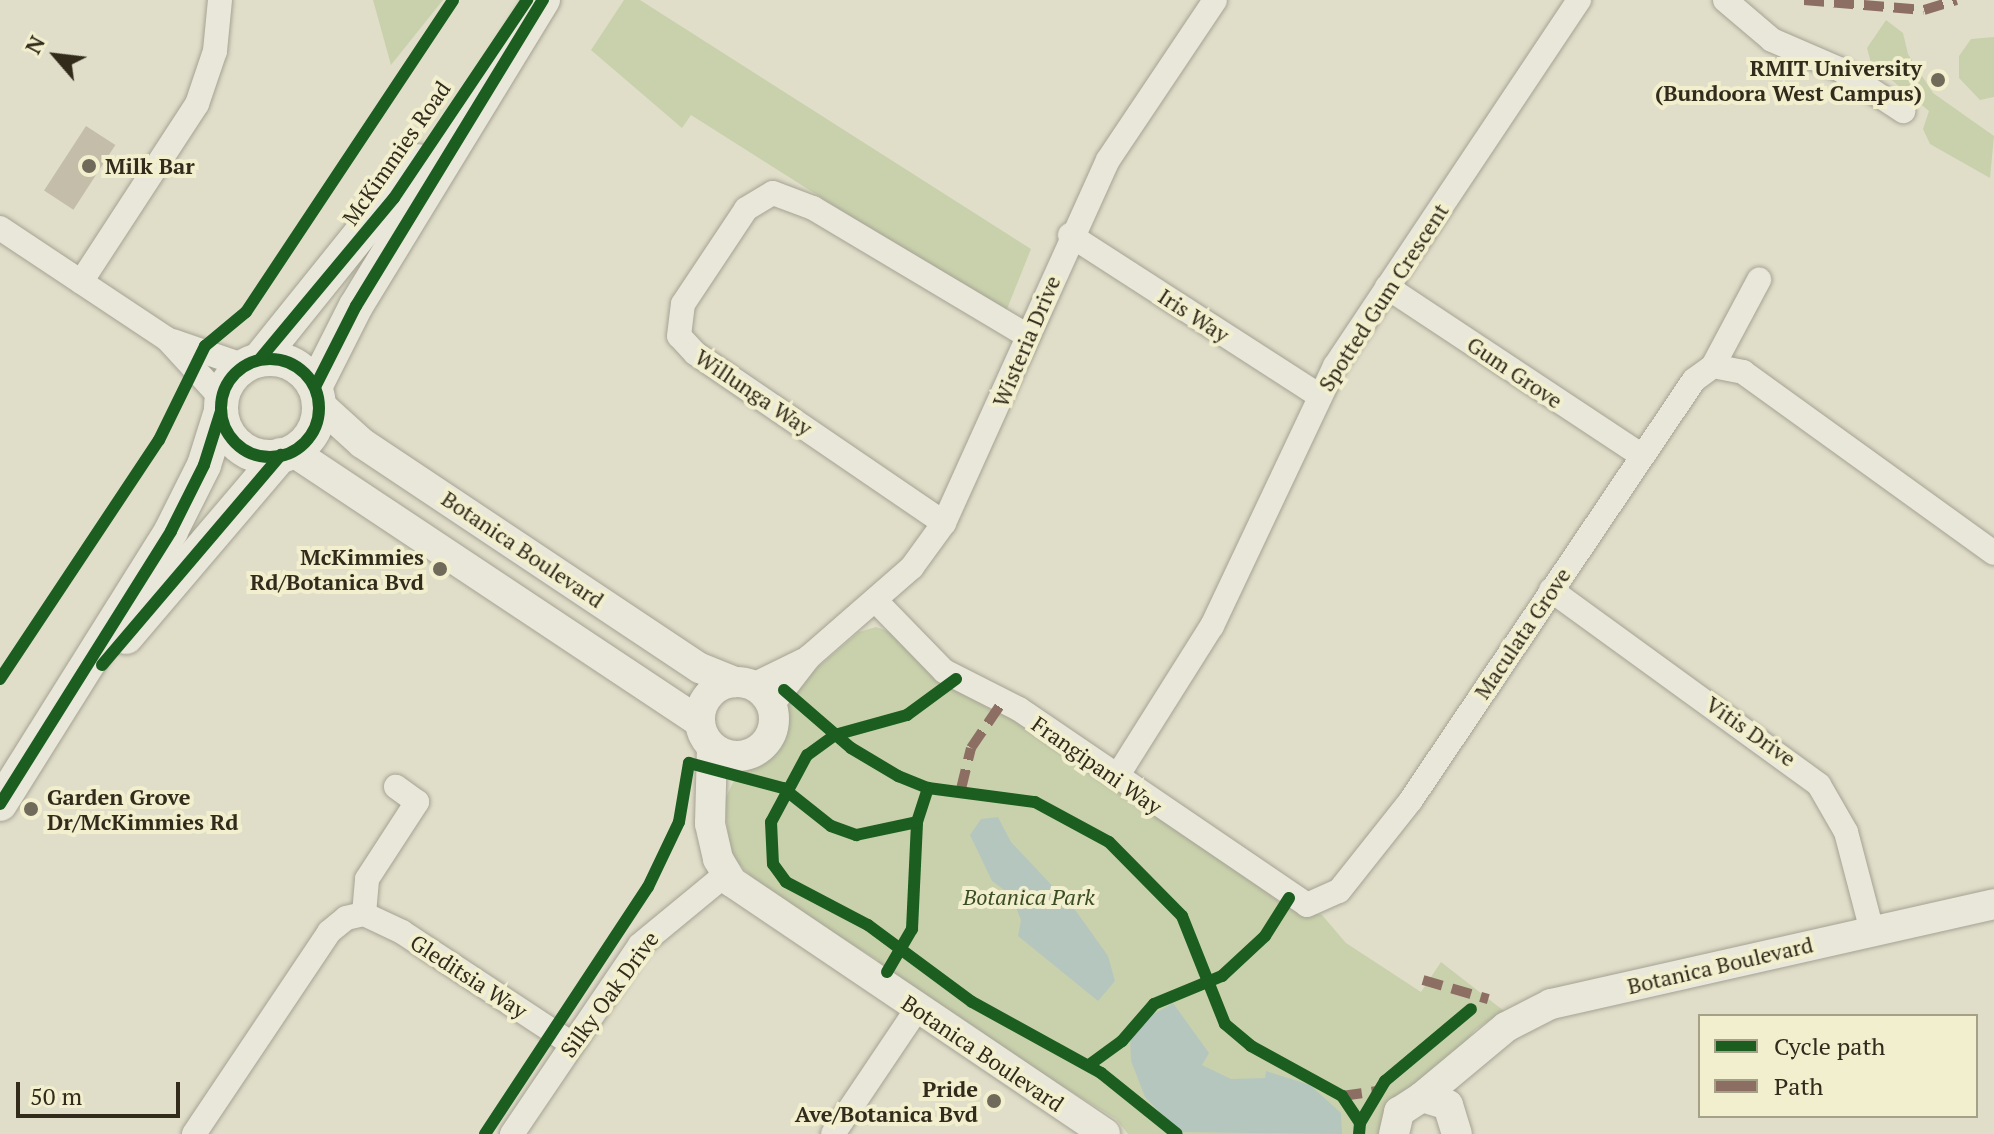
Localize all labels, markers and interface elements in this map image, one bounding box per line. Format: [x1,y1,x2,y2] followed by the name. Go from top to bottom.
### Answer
[16,16,96,96] north arrow
[18,30,51,59] text: N
[1655,54,1922,106] place label: RMIT University (Bundoora West Campus)
[1929,71,1947,89] marker: RMIT University (Bundoora West Campus)
[336,76,456,230] street label: McKimmies Road
[105,153,195,179] place label: Milk Bar
[80,157,98,175] marker: Milk Bar
[1312,198,1454,396] street label: Spotted Gum Crescent
[987,271,1065,411] street label: Wisteria Drive
[1154,282,1234,348] street label: Iris Way
[1462,331,1568,413] street label: Gum Grove
[690,343,818,441] street label: Willunga Way
[437,485,609,613] street label: Botanica Boulevard
[250,543,424,594] place label: McKimmies Rd/Botanica Bvd
[431,560,449,578] marker: McKimmies Rd/Botanica Bvd
[1468,562,1576,704] street label: Maculata Grove
[1701,690,1801,772] street label: Vitis Drive
[1027,710,1167,820] street label: Frangipani Way
[47,783,238,834] place label: Garden Grove Dr/McKimmies Rd
[22,800,40,818] marker: Garden Grove Dr/McKimmies Rd
[963,884,1095,910] park label: Botanica Park
[554,926,664,1062] street label: Silky Oak Drive
[406,929,532,1023] street label: Gleditsia Way
[1625,931,1815,999] street label: Botanica Boulevard
[897,989,1069,1117] street label: Botanica Boulevard
[1698,1014,1978,1118] legend
[1774,1030,1885,1062] text: Cycle path
[20,1066,184,1116] scale bar
[1774,1070,1823,1102] text: Path
[795,1075,978,1126] place label: Pride Ave/Botanica Bvd
[30,1080,82,1112] text: 50 m
[985,1092,1003,1110] marker: Pride Ave/Botanica Bvd

